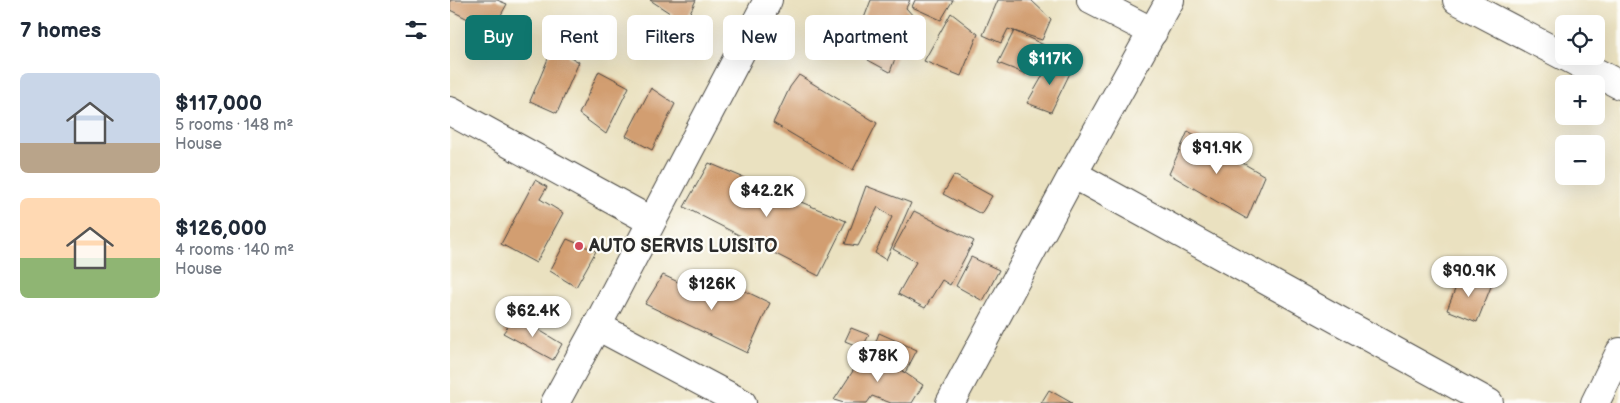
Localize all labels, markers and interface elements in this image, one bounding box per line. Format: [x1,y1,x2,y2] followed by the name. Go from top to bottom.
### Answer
[465,15,532,60] chip: Buy
[542,15,617,60] chip: Rent
[627,15,713,60] chip: Filters
[723,15,795,60] chip: New
[805,15,926,60] chip: Apartment
[1555,15,1605,185] map controls
[1555,15,1605,65] button: locate
[402,16,430,44] icon: filters
[20,18,101,43] text: 7 homes
[1015,44,1085,86] pin: $117K
[1028,50,1072,69] text: $117K
[1555,75,1605,125] button: +
[175,91,262,116] text: $117,000
[60,93,120,153] icon: home
[175,116,293,135] text: 5 rooms · 148 m²
[1176,132,1258,175] pin: $91.9K
[175,135,222,154] text: House
[1555,135,1605,185] button: −
[1192,139,1242,158] text: $91.9K
[726,176,808,218] pin: $42.2K
[740,182,794,201] text: $42.2K
[175,216,267,241] text: $126,000
[60,218,120,278] icon: home
[588,236,777,257] place label: AUTO SERVIS LUISITO
[573,240,585,252] marker: AUTO SERVIS LUISITO
[175,241,294,260] text: 4 rooms · 140 m²
[1428,256,1510,298] pin: $90.9K
[175,260,222,279] text: House
[1442,262,1496,281] text: $90.9K
[677,268,747,311] pin: $126K
[688,275,736,294] text: $126K
[492,296,574,338] pin: $62.4K
[506,302,560,321] text: $62.4K
[848,340,908,383] pin: $78K
[858,347,898,366] text: $78K

